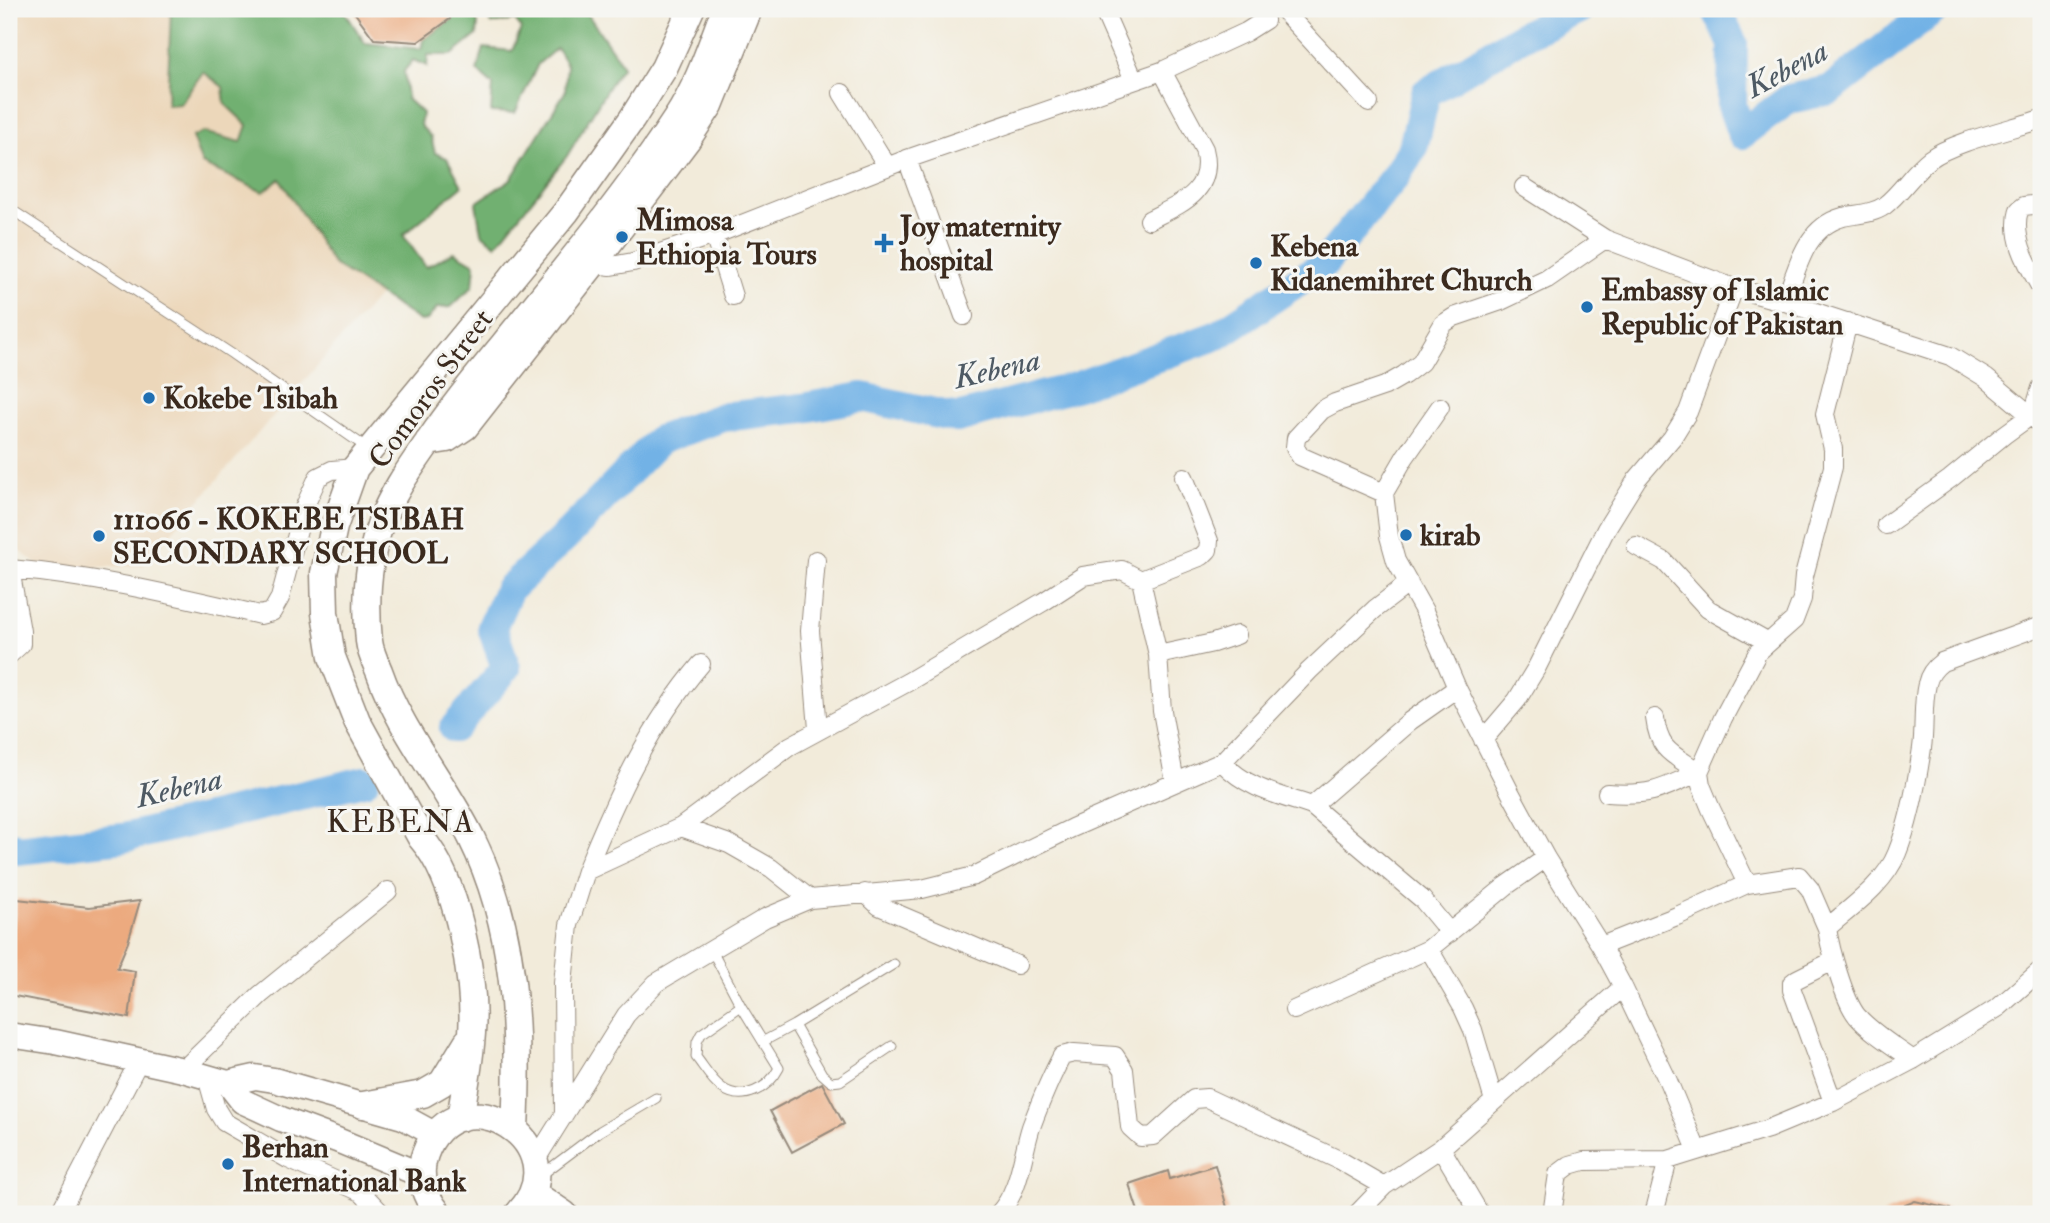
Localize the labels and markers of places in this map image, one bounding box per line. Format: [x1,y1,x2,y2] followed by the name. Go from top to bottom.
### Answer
[635,202,817,273] place label: Mimosa Ethiopia Tours
[898,208,1062,279] place label: Joy maternity hospital
[1270,228,1533,299] place label: Kebena Kidanemihret Church
[614,229,630,245] marker: Mimosa Ethiopia Tours
[874,233,894,253] marker: Joy maternity hospital
[1248,255,1264,271] marker: Kebena Kidanemihret Church
[1601,272,1844,343] place label: Embassy of Islamic Republic of Pakistan
[1579,299,1595,315] marker: Embassy of Islamic Republic of Pakistan
[163,380,338,417] place label: Kokebe Tsibah
[141,390,157,406] marker: Kokebe Tsibah
[113,501,464,572] place label: 111066 - KOKEBE TSIBAH SECONDARY SCHOOL
[1419,517,1481,554] place label: kirab
[1398,527,1414,543] marker: kirab
[91,528,107,544] marker: 111066 - KOKEBE TSIBAH SECONDARY SCHOOL
[242,1129,467,1200] place label: Berhan International Bank
[220,1156,236,1172] marker: Berhan International Bank

